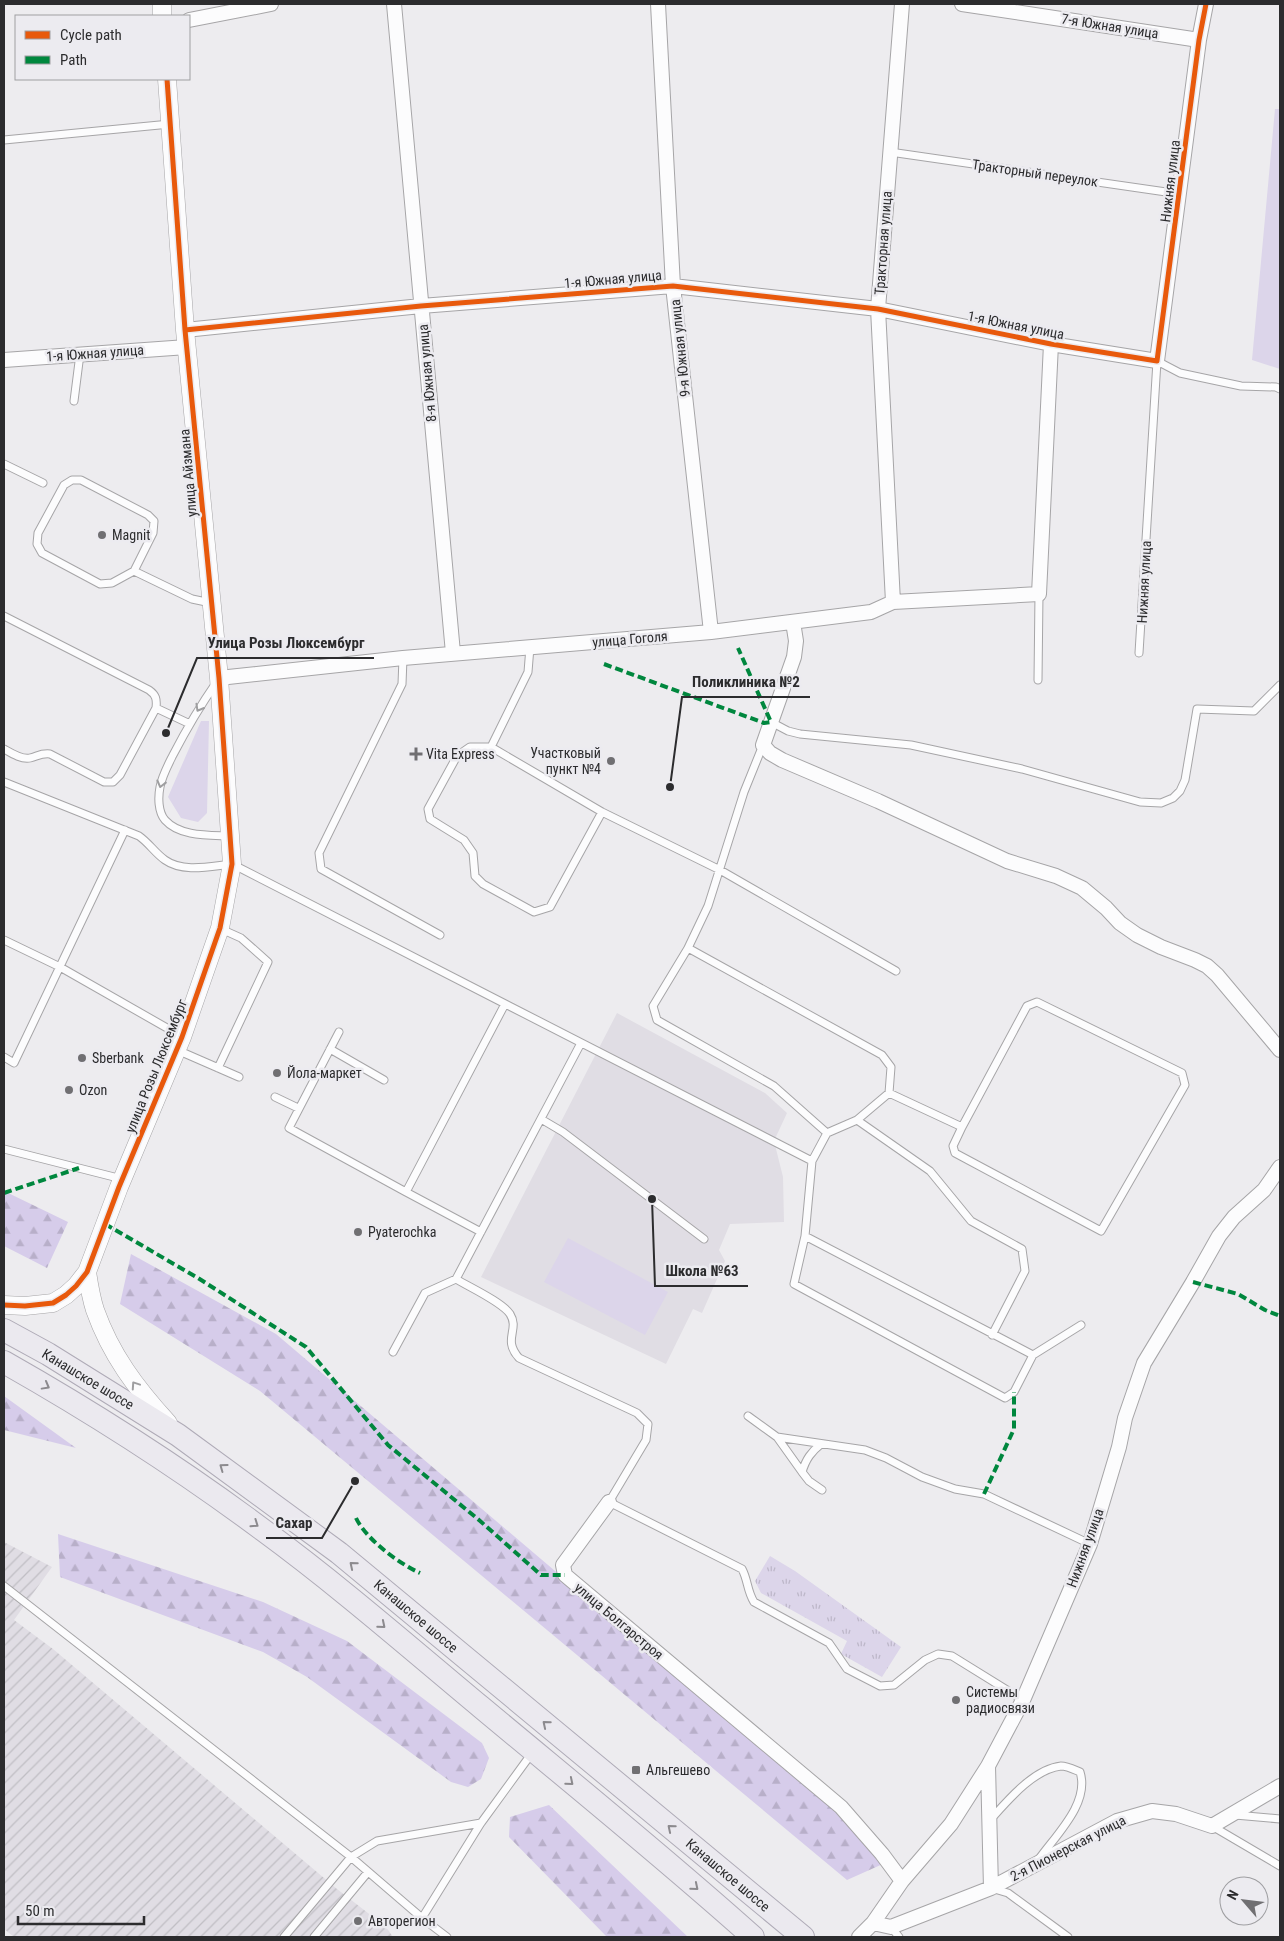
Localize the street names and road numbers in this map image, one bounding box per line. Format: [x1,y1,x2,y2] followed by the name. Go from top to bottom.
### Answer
[1060,10,1160,42] street label: 7-я Южная улица
[1157,139,1183,223] street label: Нижняя улица
[971,156,1099,190] street label: Тракторный переулок
[871,190,895,296] street label: Тракторная улица
[563,267,663,291] street label: 1-я Южная улица
[667,298,693,398] street label: 9-я Южная улица
[966,308,1066,342] street label: 1-я Южная улица
[415,323,439,423] street label: 8-я Южная улица
[46,342,144,364] street label: 1-я Южная улица
[176,428,200,518] street label: улица Айзмана
[1134,540,1154,624] street label: Нижняя улица
[592,628,668,650] street label: улица Гоголя
[122,997,190,1135] street label: улица Розы Люксембург
[39,1345,137,1413] street label: Канашское шоссе
[1063,1506,1107,1590] street label: Нижняя улица
[371,1576,461,1656] street label: Канашское шоссе
[571,1579,667,1663] street label: улица Болгарстроя
[1008,1812,1128,1884] street label: 2-я Пионерская улица
[683,1835,773,1915] street label: Канашское шоссе

